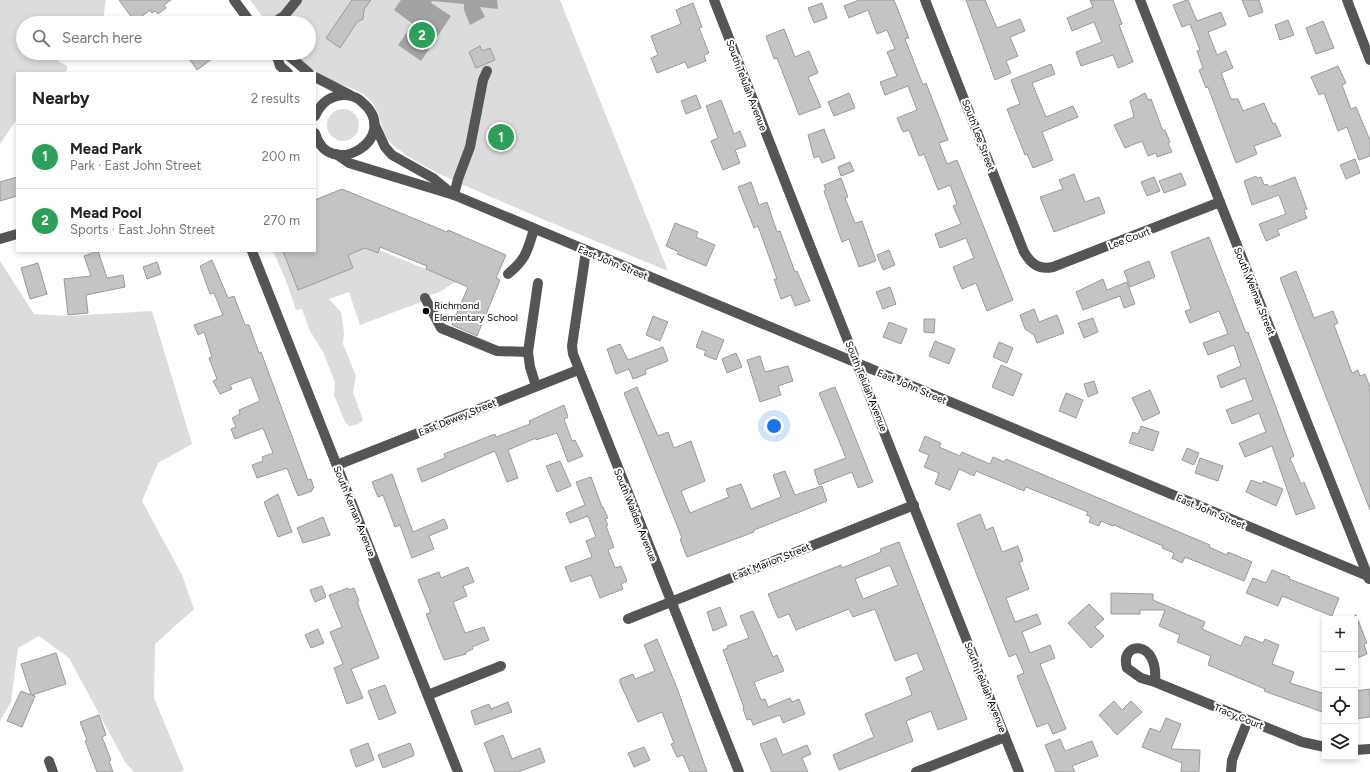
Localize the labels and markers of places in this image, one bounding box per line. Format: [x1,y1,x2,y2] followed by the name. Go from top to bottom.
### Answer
[409,20,435,50] pin: 2
[488,122,514,152] pin: 1
[434,299,518,324] place label: Richmond Elementary School
[421,306,431,316] marker: Richmond Elementary School

